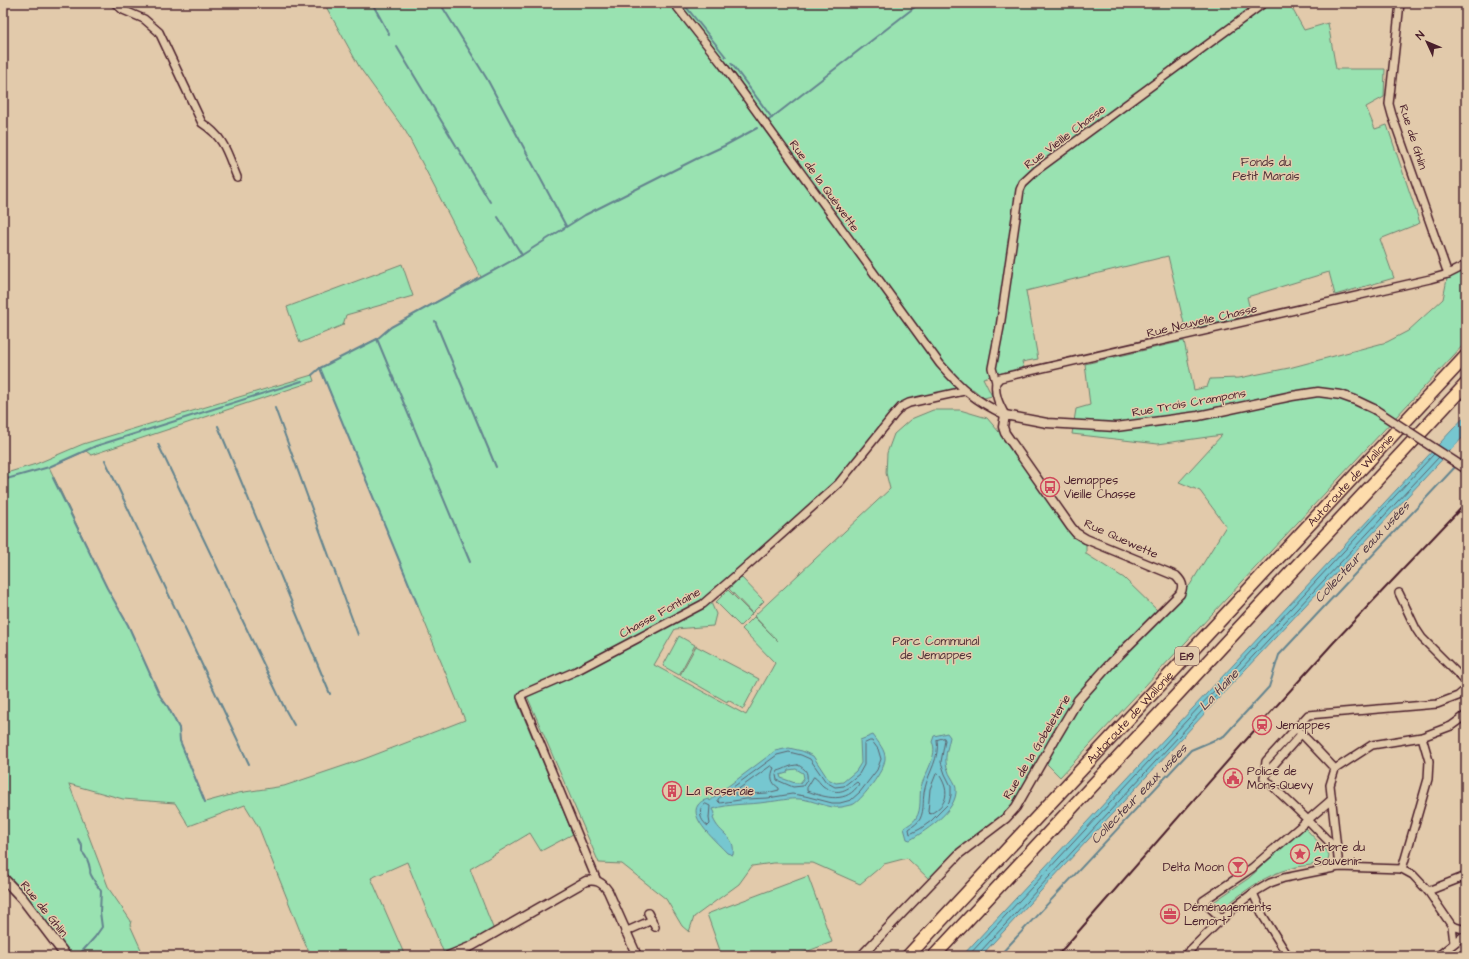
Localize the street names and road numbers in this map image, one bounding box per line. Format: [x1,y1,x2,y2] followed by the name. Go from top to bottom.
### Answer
[1021,100,1110,173] street label: Rue Vieille Chasse
[1395,102,1431,172] street label: Rue de Ghlin
[785,137,863,236] street label: Rue de la Quéwette
[1145,300,1260,342] street label: Rue Nouvelle Chasse
[1131,385,1247,421] street label: Rue Trois Crampons
[1303,430,1398,530] street label: Autoroute de Wallonie
[1081,515,1161,563] street label: Rue Quewette
[616,583,704,642] street label: Chasse Fontaine
[1175,647,1199,665] road number: E19
[1083,667,1178,767] street label: Autoroute de Wallonie
[999,691,1075,802] street label: Rue de la Gobeleterie
[16,877,72,941] street label: Rue de Ghlin

